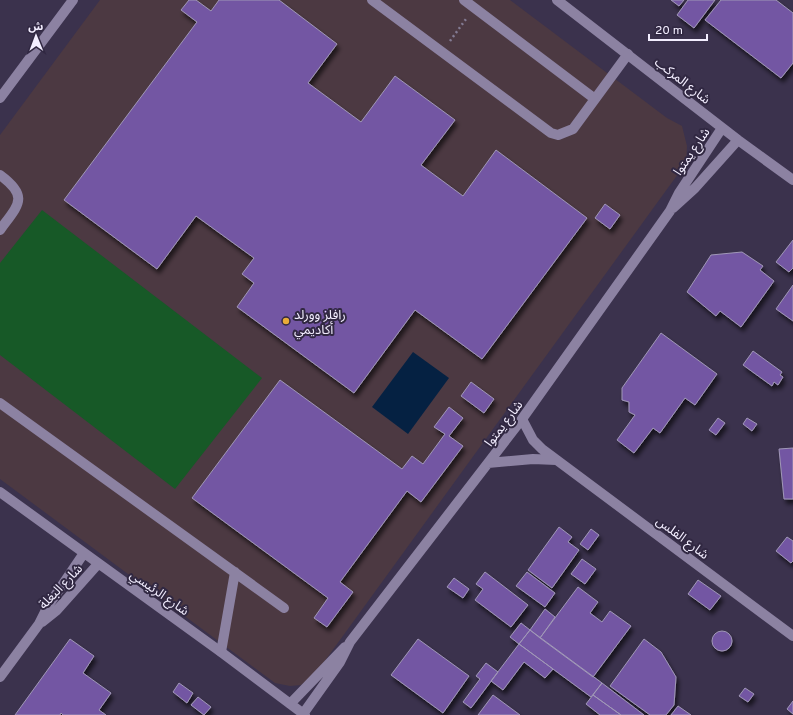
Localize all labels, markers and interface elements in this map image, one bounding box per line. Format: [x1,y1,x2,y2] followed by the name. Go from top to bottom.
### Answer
[16,16,56,56] north arrow
[649,16,707,42] scale bar
[28,20,44,34] text: ش
[655,23,683,39] text: 20 m
[650,55,713,109] street label: شارع المركب
[671,125,715,179] street label: شارع يمتوا
[294,308,346,340] place label: رافلز وورلد أكاديمي
[281,316,291,326] marker: رافلز وورلد أكاديمي
[482,398,528,451] street label: شارع يمتوا
[652,514,711,564] street label: شارع الفلس
[36,562,87,614] street label: شارع البغلة
[126,567,192,621] street label: شارع الرئيسي

